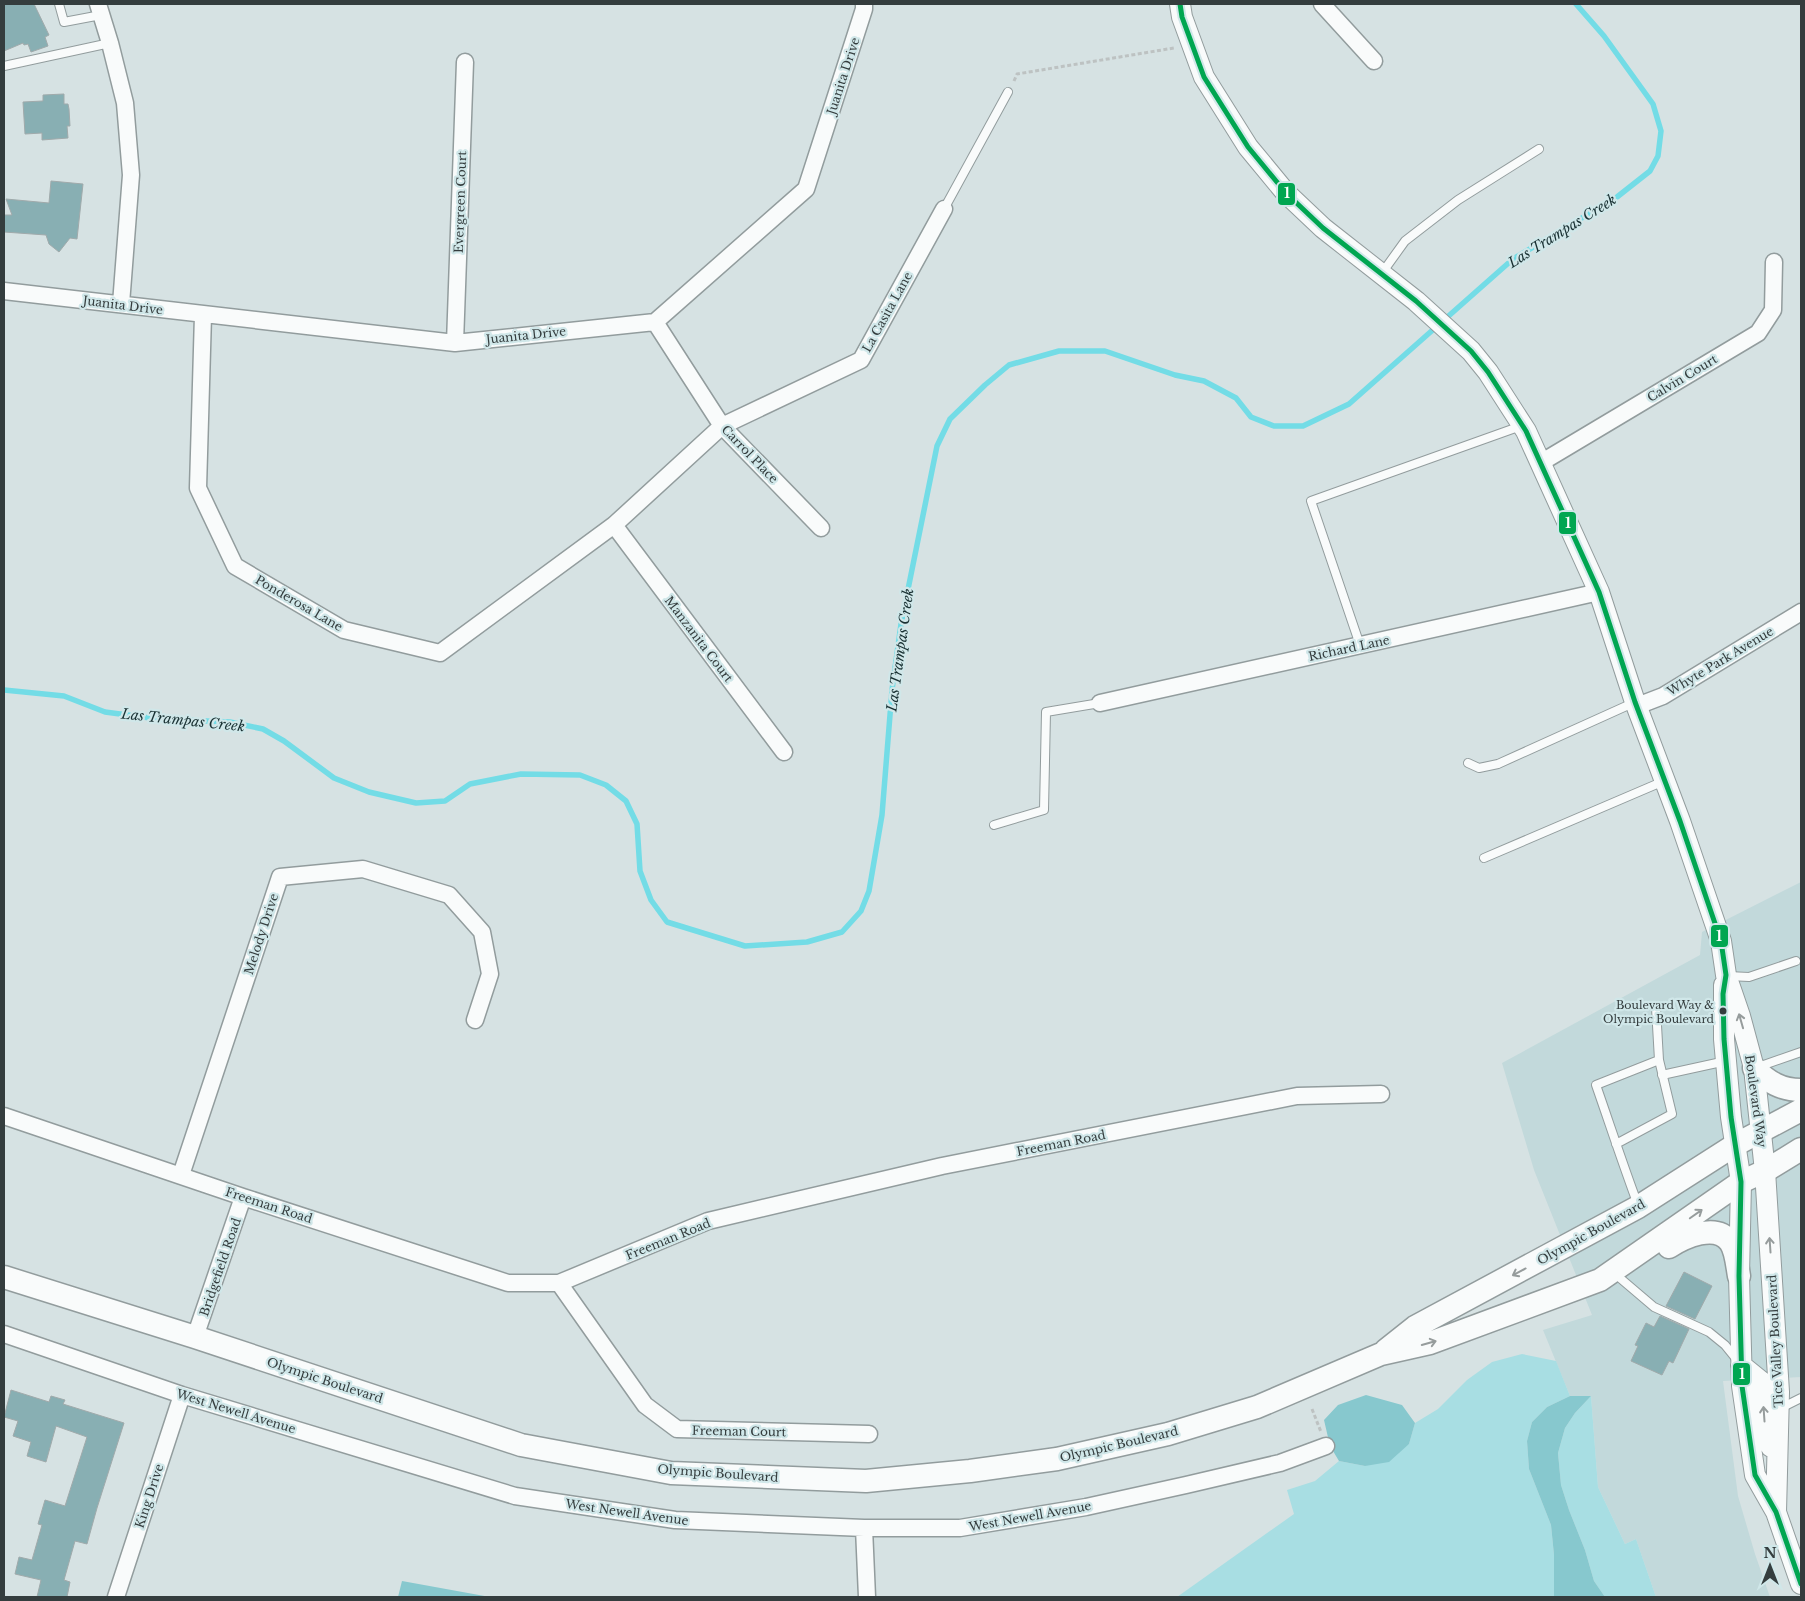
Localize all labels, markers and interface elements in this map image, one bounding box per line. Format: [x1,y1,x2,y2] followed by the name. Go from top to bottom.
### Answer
[823,35,863,118] street label: Juanita Drive
[451,150,469,253] street label: Evergreen Court
[1277,182,1296,206] line badge: 1
[1284,184,1290,202] text: 1
[1504,190,1620,272] water label: Las Trampas Creek
[859,269,915,355] street label: La Casita Lane
[80,292,164,317] street label: Juanita Drive
[483,323,567,347] street label: Juanita Drive
[1644,351,1720,405] street label: Calvin Court
[719,422,781,486] street label: Carrol Place
[1558,511,1577,535] line badge: 1
[1565,514,1571,532] text: 1
[253,572,345,634] street label: Ponderosa Lane
[882,587,918,714] water label: Las Trampas Creek
[662,593,737,685] street label: Manzanita Court
[1663,623,1776,699] street label: Whyte Park Avenue
[1307,632,1391,664] street label: Richard Lane
[119,704,246,735] water label: Las Trampas Creek
[241,891,281,976] street label: Melody Drive
[1710,924,1729,948] line badge: 1
[1716,927,1722,945] text: 1
[1603,998,1715,1026] place label: Boulevard Way & Olympic Boulevard
[1718,1006,1728,1016] marker: Boulevard Way & Olympic Boulevard
[1736,1014,1746,1030] one-way arrow
[1742,1054,1770,1149] street label: Boulevard Way
[1015,1127,1107,1159] street label: Freeman Road
[224,1184,314,1226] street label: Freeman Road
[1534,1196,1648,1268] street label: Olympic Boulevard
[1688,1209,1702,1219] one-way arrow
[623,1215,713,1263] street label: Freeman Road
[196,1216,244,1318] street label: Bridgefield Road
[1765,1237,1775,1253] one-way arrow
[1511,1267,1526,1277] one-way arrow
[1764,1274,1786,1408] street label: Tice Valley Boulevard
[1420,1337,1436,1347] one-way arrow
[265,1354,385,1406] street label: Olympic Boulevard
[1732,1362,1751,1386] line badge: 1
[1739,1365,1745,1383] text: 1
[174,1385,298,1436] street label: West Newell Avenue
[1759,1406,1768,1422] one-way arrow
[692,1423,787,1439] street label: Freeman Court
[1058,1423,1180,1465] street label: Olympic Boulevard
[657,1461,779,1485] street label: Olympic Boulevard
[132,1462,166,1530] street label: King Drive
[564,1496,690,1528] street label: West Newell Avenue
[967,1498,1093,1534] street label: West Newell Avenue
[1745,1541,1795,1591] north arrow
[1763,1544,1777,1562] text: N

